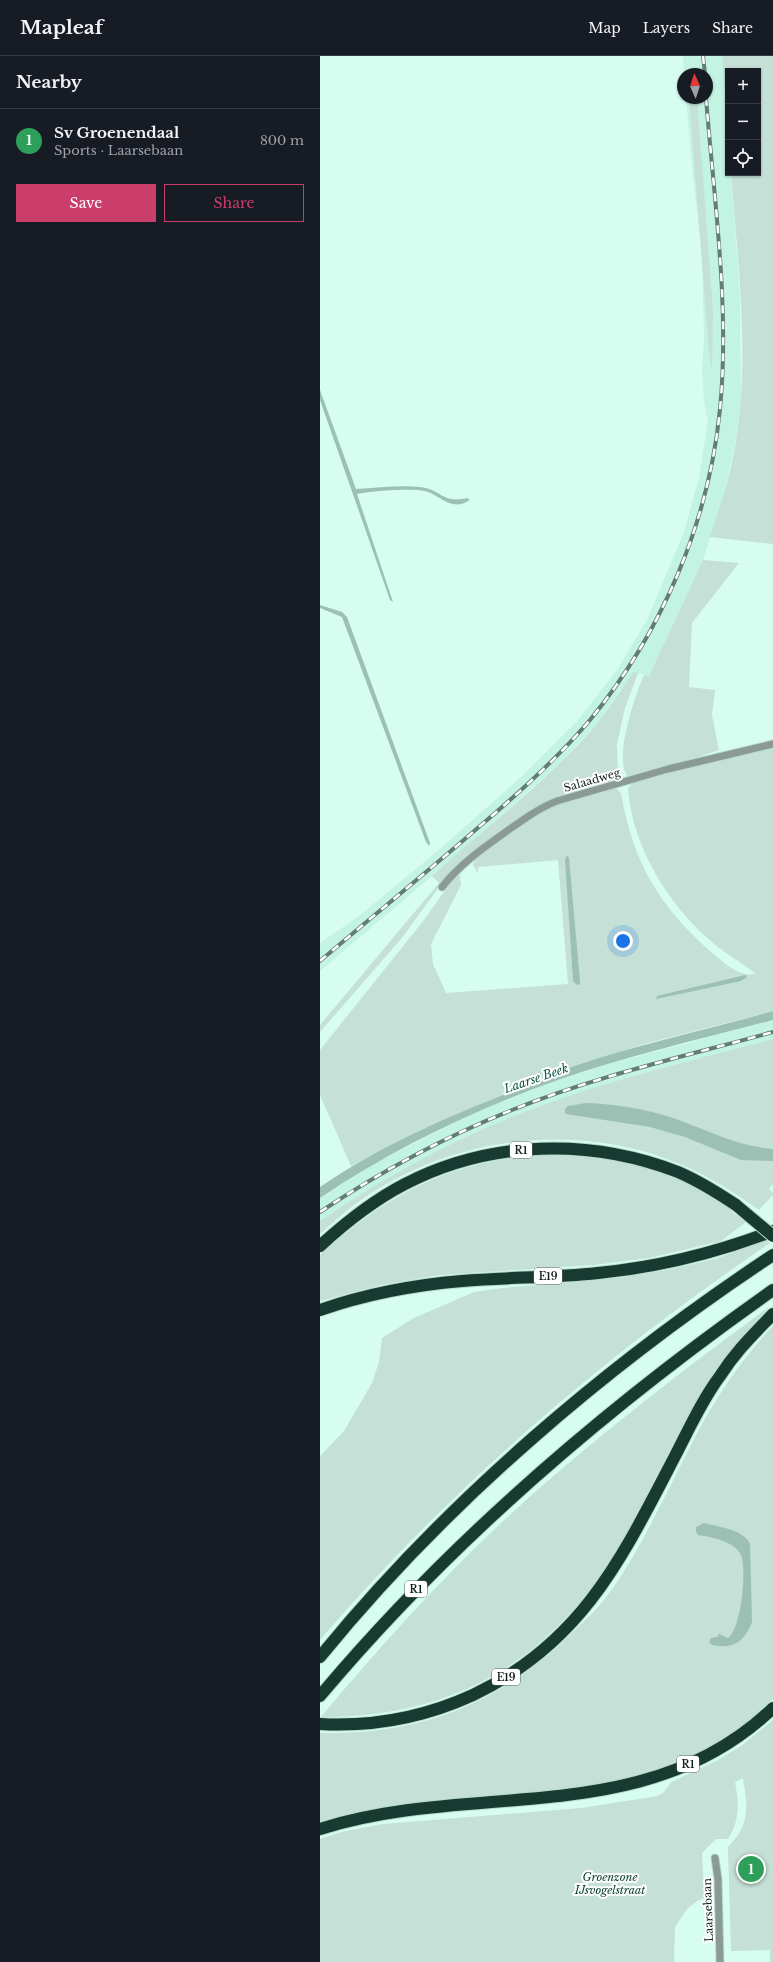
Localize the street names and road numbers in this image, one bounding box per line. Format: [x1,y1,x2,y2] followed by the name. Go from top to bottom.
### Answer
[562,765,622,795] street label: Salaadweg
[510,1142,532,1158] road number: R1
[534,1268,562,1284] road number: E19
[405,1581,427,1597] road number: R1
[492,1669,520,1685] road number: E19
[677,1756,699,1772] road number: R1
[700,1878,716,1942] street label: Laarsebaan

